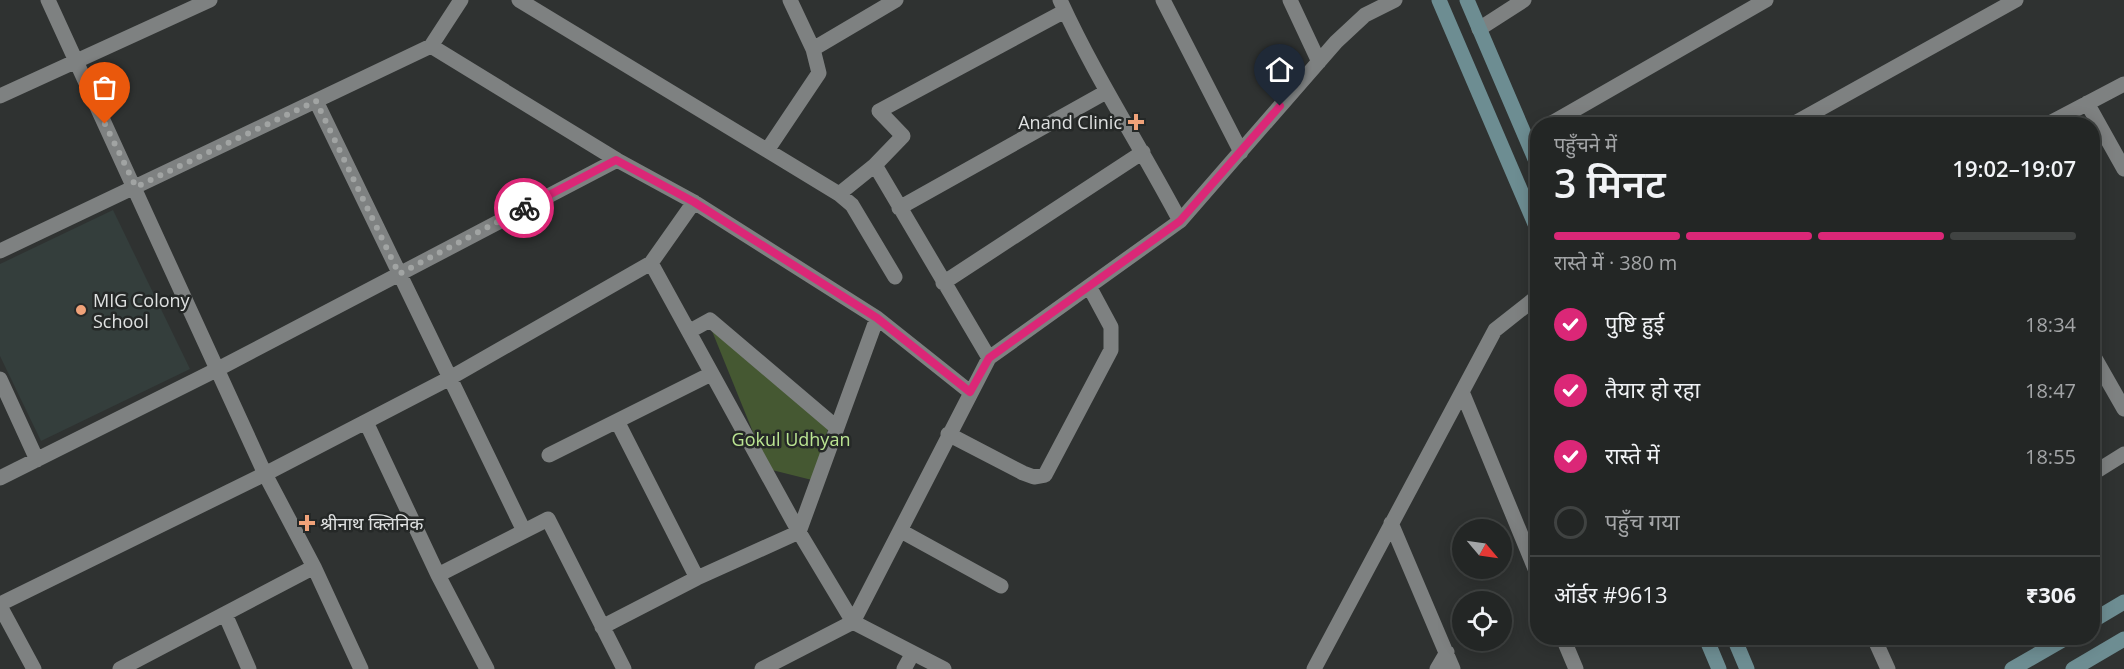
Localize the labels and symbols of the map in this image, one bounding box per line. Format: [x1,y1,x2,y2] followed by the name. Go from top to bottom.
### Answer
[1254,44,1305,106] pin
[79,62,130,124] pin
[1018,110,1122,134] place label: Anand Clinic
[1127,113,1145,131] marker: Anand Clinic
[494,178,554,238] courier
[93,288,191,333] place label: MIG Colony School
[74,303,88,317] marker: MIG Colony School
[732,427,850,451] park label: Gokul Udhyan
[320,511,425,535] place label: श्रीनाथ क्लिनिक
[298,514,316,532] marker: श्रीनाथ क्लिनिक
[1452,519,1512,579] north arrow

